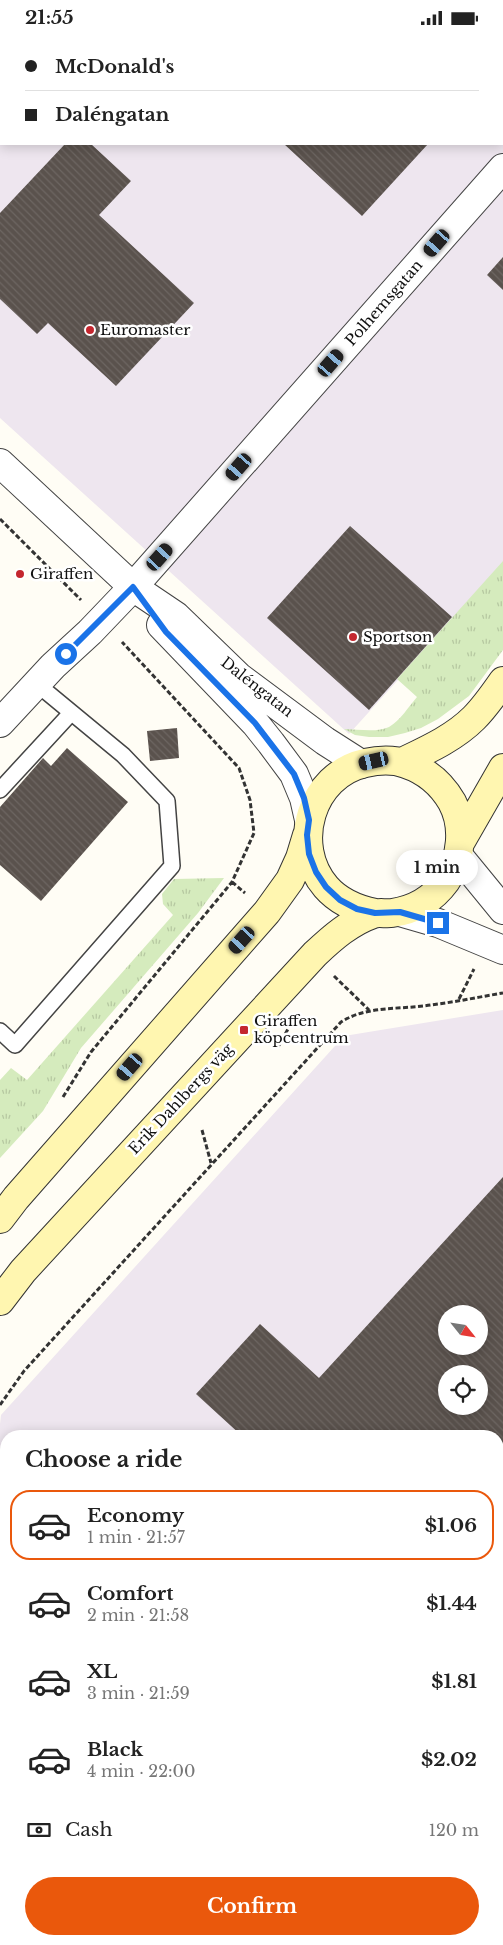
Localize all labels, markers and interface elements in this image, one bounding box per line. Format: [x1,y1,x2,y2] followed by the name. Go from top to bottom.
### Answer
[25,6,74,29] text: 21:55
[55,55,174,78] text: McDonald's
[55,103,169,126] text: Daléngatan
[421,227,452,259] car
[341,256,426,350] street label: Polhemsgatan
[100,320,191,339] place label: Euromaster
[84,324,96,336] marker: Euromaster
[315,347,346,379] car
[223,451,254,483] car
[144,541,175,573] car
[30,564,93,583] place label: Giraffen
[14,568,26,580] marker: Giraffen
[363,627,432,646] place label: Sportson
[347,631,359,643] marker: Sportson
[55,643,77,665] route start
[217,652,297,721] street label: Daléngatan
[357,750,390,772] car
[397,851,479,885] callout: 1 min
[414,857,460,877] text: 1 min
[427,912,449,934] route end
[226,924,257,956] car
[254,1011,349,1047] place label: Giraffen köpcentrum
[238,1024,250,1036] marker: Giraffen köpcentrum
[124,1039,238,1158] street label: Erik Dahlbergs väg
[114,1051,145,1083] car
[438,1305,488,1355] north arrow
[438,1305,488,1415] map controls
[438,1365,488,1415] button: locate
[25,1446,182,1473] text: Choose a ride
[27,1503,72,1548] icon: car
[87,1504,184,1527] text: Economy
[425,1514,477,1537] text: $1.06
[87,1527,185,1547] text: 1 min · 21:57
[27,1581,72,1626] icon: car
[87,1582,174,1605] text: Comfort
[426,1592,477,1615] text: $1.44
[87,1605,189,1625] text: 2 min · 21:58
[27,1659,72,1704] icon: car
[87,1660,117,1683] text: XL
[431,1670,477,1693] text: $1.81
[87,1683,190,1703] text: 3 min · 21:59
[27,1737,72,1782] icon: car
[87,1738,143,1761] text: Black
[421,1748,477,1771] text: $2.02
[87,1761,195,1781] text: 4 min · 22:00
[25,1816,53,1844] icon: cash
[65,1818,112,1841] text: Cash
[429,1820,479,1840] text: 120 m
[25,1877,479,1935] button: Confirm

